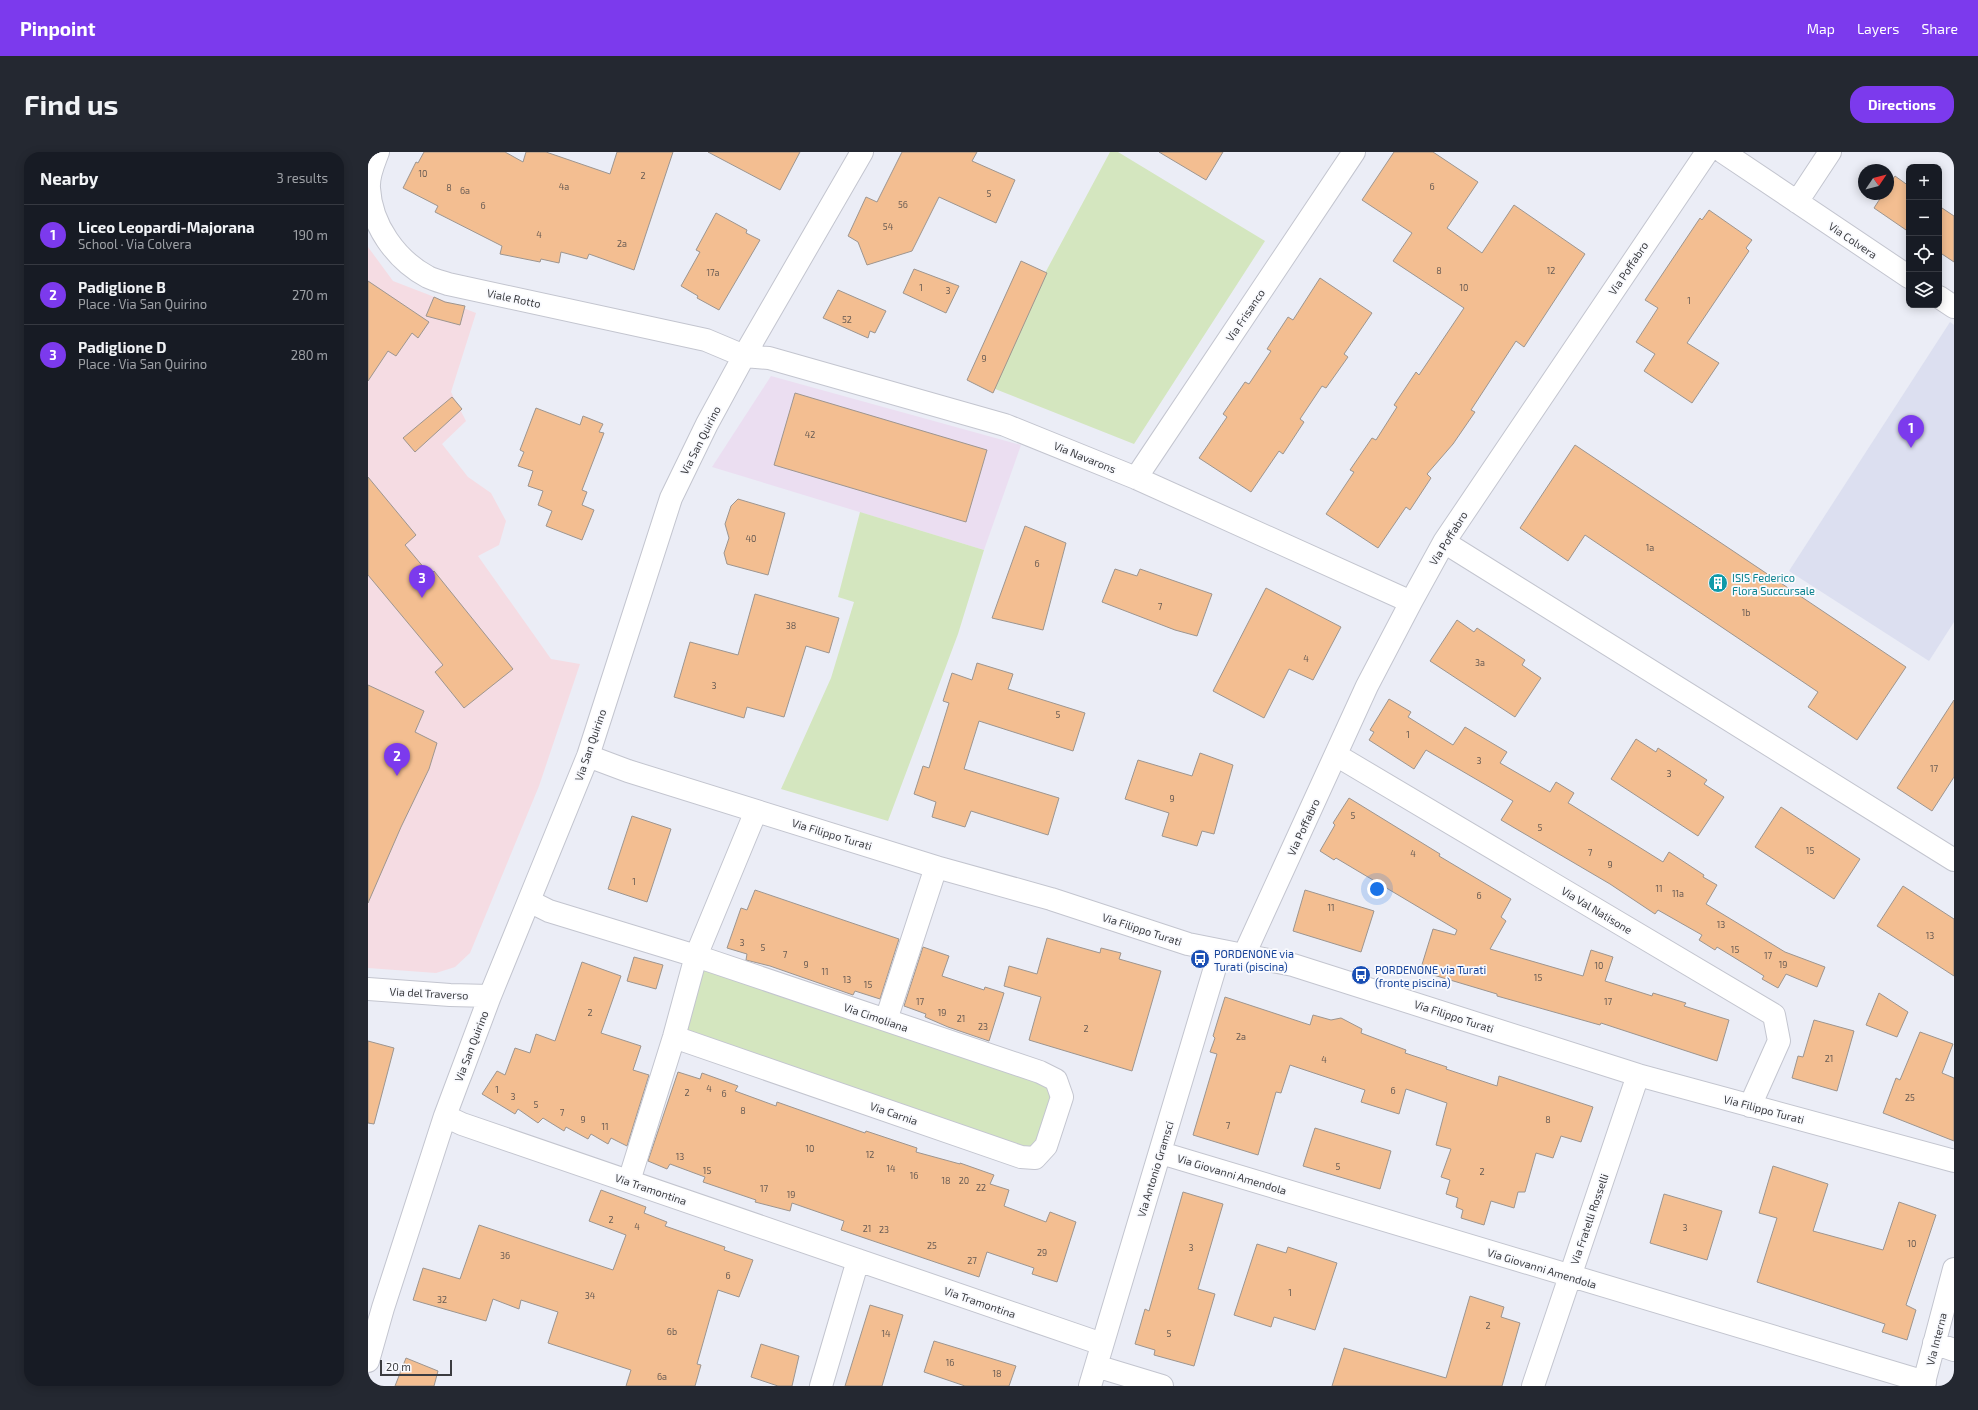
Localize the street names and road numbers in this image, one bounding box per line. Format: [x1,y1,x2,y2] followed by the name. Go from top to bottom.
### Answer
[1826,219,1880,261] street label: Via Colvera
[1605,239,1651,297] street label: Via Poffabro
[486,286,542,310] street label: Viale Rotto
[1223,286,1267,344] street label: Via Frisanco
[677,404,724,477] street label: Via San Quirino
[1052,439,1118,476] street label: Via Navarons
[1426,509,1470,567] street label: Via Poffabro
[572,707,609,783] street label: Via San Quirino
[1284,797,1322,857] street label: Via Poffabro
[790,816,874,852] street label: Via Filippo Turati
[1559,884,1635,936] street label: Via Val Natisone
[1101,910,1183,948] street label: Via Filippo Turati
[389,984,469,1002] street label: Via del Traverso
[1413,997,1495,1035] street label: Via Filippo Turati
[842,1000,910,1034] street label: Via Cimoliana
[451,1009,491,1084] street label: Via San Quirino
[1722,1092,1806,1126] street label: Via Filippo Turati
[868,1099,920,1127] street label: Via Carnia
[1134,1119,1176,1219] street label: Via Antonio Gramsci
[1176,1151,1288,1197] street label: Via Giovanni Amendola
[613,1171,689,1207] street label: Via Tramontina
[1567,1172,1611,1266] street label: Via Fratelli Rosselli
[1486,1245,1598,1291] street label: Via Giovanni Amendola
[942,1284,1018,1320] street label: Via Tramontina
[1923,1311,1949,1367] street label: Via Interna

